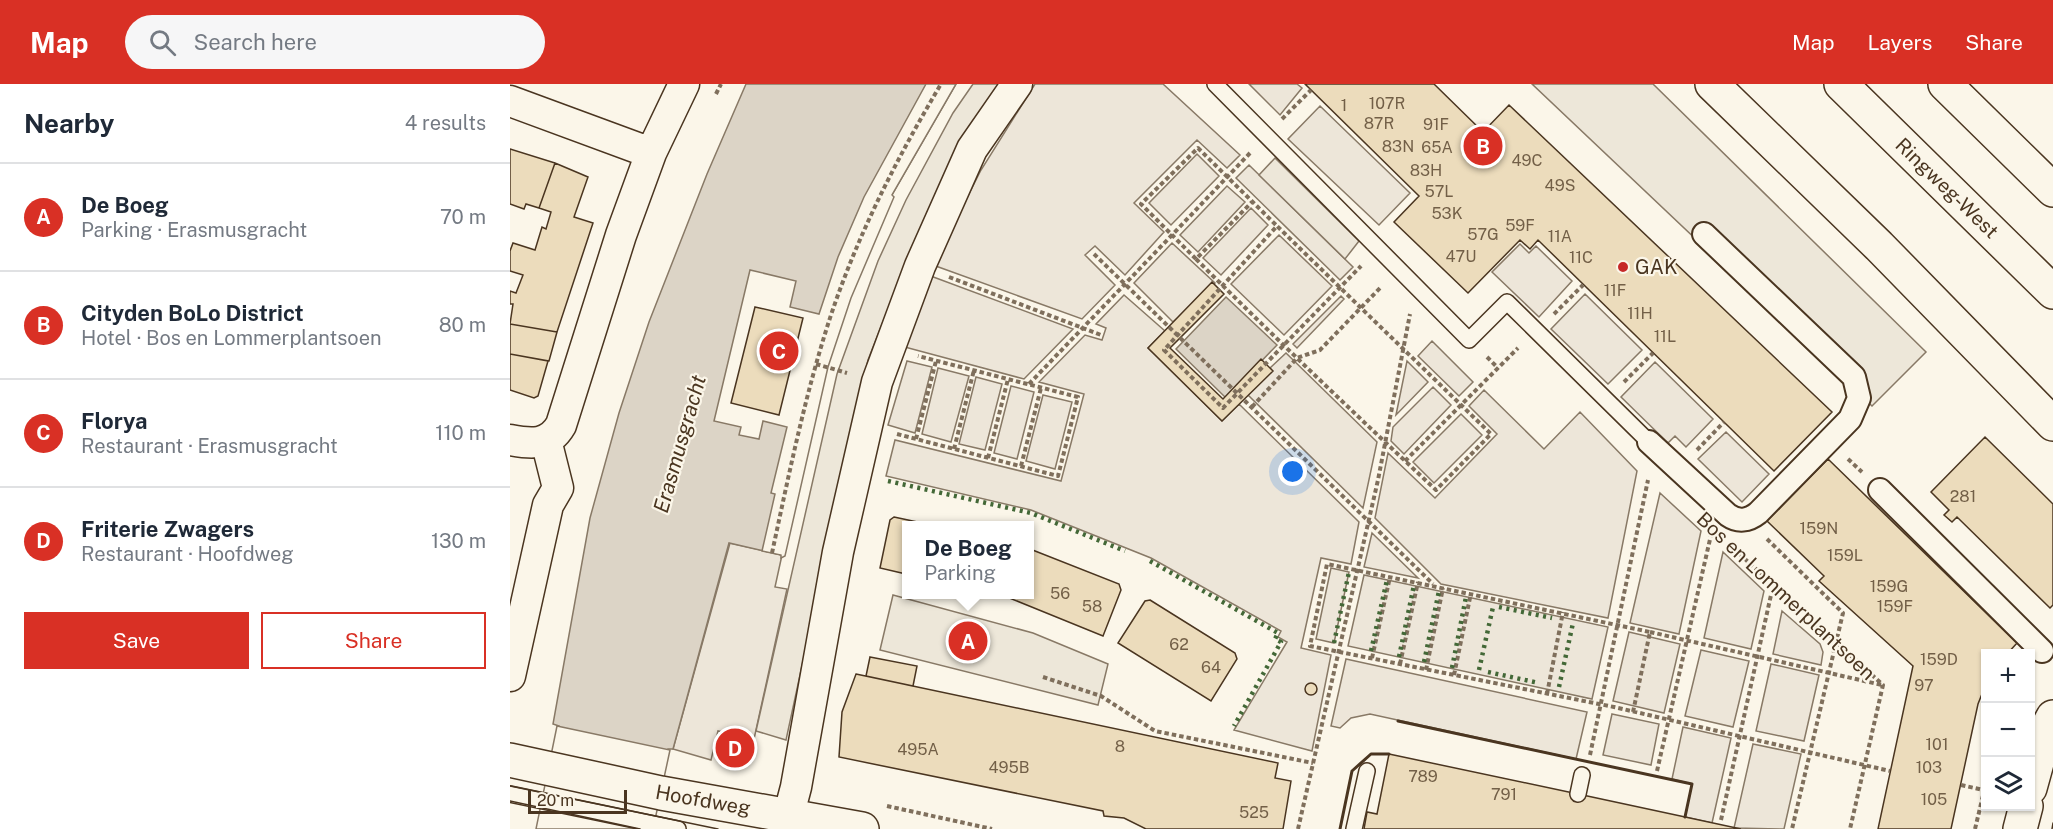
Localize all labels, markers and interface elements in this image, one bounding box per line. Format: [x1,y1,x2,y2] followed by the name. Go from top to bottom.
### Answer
[125,15,545,69] search box
[30,26,89,59] text: Map
[146,26,179,59] icon: search
[194,29,317,55] text: Search here
[1792,30,1835,55] text: Map
[1868,30,1932,55] text: Layers
[1965,30,2023,55] text: Share
[1369,94,1405,113] house number: 107R
[1341,96,1347,115] house number: 1
[24,108,114,139] text: Nearby
[405,111,486,135] text: 4 results
[1364,114,1394,133] house number: 87R
[1423,115,1449,134] house number: 91F
[1464,124,1502,168] pin: B
[1891,133,2003,243] street label: Ringweg-West
[1382,137,1414,156] house number: 83N
[1421,138,1453,157] house number: 65A
[1511,151,1543,170] house number: 49C
[1410,161,1442,180] house number: 83H
[1545,176,1575,195] house number: 49S
[1424,182,1454,201] house number: 57L
[81,192,169,218] text: De Boeg
[1431,204,1463,223] house number: 53K
[36,205,51,229] text: A
[440,205,486,229] text: 70 m
[1505,216,1535,235] house number: 59F
[81,218,307,242] text: Parking · Erasmusgracht
[1467,225,1499,244] house number: 57G
[1548,227,1572,246] house number: 11A
[1446,247,1476,266] house number: 47U
[1569,248,1593,267] house number: 11C
[1635,255,1678,279] place label: GAK
[1616,260,1630,274] marker: GAK
[1604,281,1626,300] house number: 11F
[81,300,304,326] text: Cityden BoLo District
[1627,304,1653,323] house number: 11H
[37,313,50,337] text: B
[439,313,486,337] text: 80 m
[81,326,382,350] text: Hotel · Bos en Lommerplantsoen
[1654,327,1676,346] house number: 11L
[760,328,798,374] pin: C
[648,372,711,516] water label: Erasmusgracht
[81,408,147,434] text: Florya
[36,421,51,445] text: C
[435,421,486,445] text: 110 m
[81,434,338,458] text: Restaurant · Erasmusgracht
[1278,457,1307,486] your location
[1950,487,1976,506] house number: 281
[1692,507,1880,685] street label: Bos en Lommerplantsoen
[81,516,254,542] text: Friterie Zwagers
[1800,519,1838,538] house number: 159N
[902,521,1034,599] popup
[36,529,51,553] text: D
[431,529,486,553] text: 130 m
[924,535,1012,561] text: De Boeg
[81,542,294,566] text: Restaurant · Hoofdweg
[1827,546,1863,565] house number: 159L
[924,561,996,585] text: Parking
[1870,577,1908,596] house number: 159G
[1050,584,1070,603] house number: 56
[1082,597,1102,616] house number: 58
[1877,597,1913,616] house number: 159F
[24,612,249,669] button: Save
[261,612,486,669] button: Share
[948,618,988,664] pin: A
[1169,635,1189,654] house number: 62
[1981,649,2035,811] map controls
[1981,649,2035,703] button: +
[1920,650,1958,669] house number: 159D
[1201,658,1221,677] house number: 64
[1914,676,1934,695] house number: 97
[1981,703,2035,757] button: −
[716,726,754,770] pin: D
[1926,735,1948,754] house number: 101
[1115,737,1125,756] house number: 8
[897,740,939,759] house number: 495A
[1981,757,2035,811] button: layers
[988,758,1030,777] house number: 495B
[1916,758,1942,777] house number: 103
[1408,767,1438,786] house number: 789
[654,780,752,820] street label: Hoofdweg
[1491,785,1517,804] house number: 791
[528,787,627,814] scale bar
[1921,790,1947,809] house number: 105
[537,791,574,810] text: 20 m
[1239,803,1269,822] house number: 525

